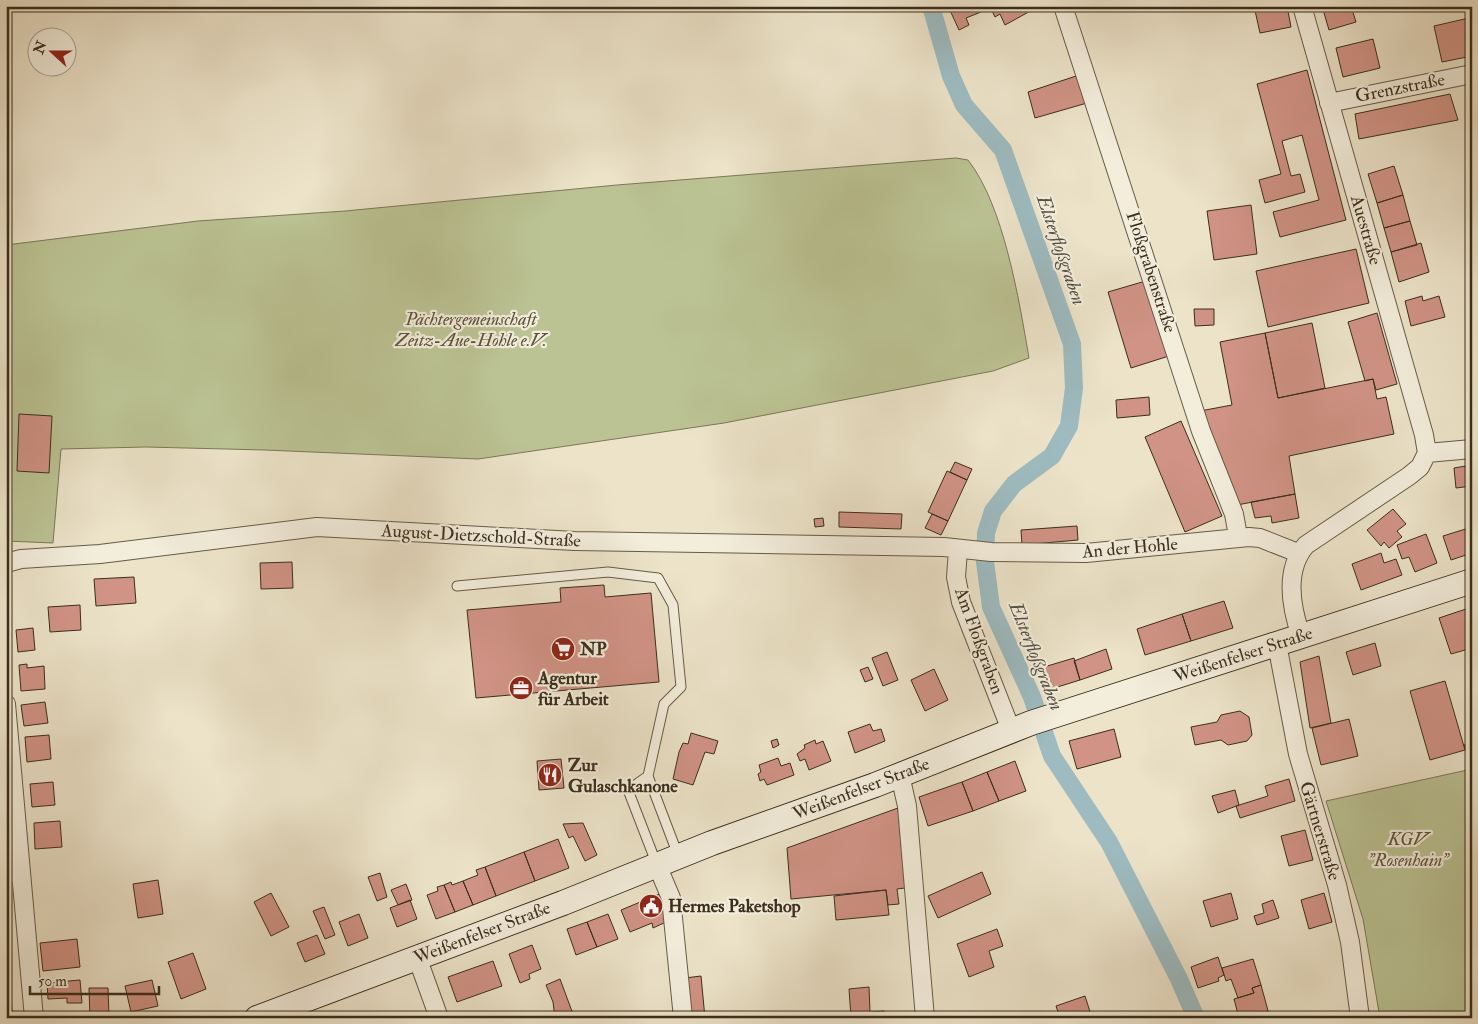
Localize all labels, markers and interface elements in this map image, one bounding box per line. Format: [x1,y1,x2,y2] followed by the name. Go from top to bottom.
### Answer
[28,28,78,78] north arrow
[30,38,51,57] text: N
[1353,68,1447,108] street label: Grenzstraße
[1030,190,1091,308] water label: Elsterfloßgraben
[1345,191,1387,268] street label: Auestraße
[1121,208,1182,336] street label: Floßgrabenstraße
[395,308,548,352] park label: Pächtergemeinschaft Zeitz-Aue-Hohle e.V.
[380,519,582,553] street label: August-Dietzschold-Straße
[1080,532,1179,564] street label: An der Hohle
[949,584,1009,698] street label: Am Floßgraben
[1003,596,1069,714] water label: Elsterfloßgraben
[1170,622,1316,689] street label: Weißenfelser Straße
[550,636,576,662] supermarket icon: NP
[579,638,607,661] place label: NP
[537,667,609,711] place label: Agentur für Arbeit
[508,675,534,701] office icon: Agentur für Arbeit
[788,752,933,826] street label: Weißenfelser Straße
[568,754,678,798] place label: Zur Gulaschkanone
[537,762,563,788] restaurant icon: Zur Gulaschkanone
[1294,779,1346,884] street label: Gärtnerstraße
[1368,828,1450,872] park label: KGV "Rosenhain"
[638,893,664,919] public building icon: Hermes Paketshop
[668,895,801,918] place label: Hermes Paketshop
[409,896,554,970] street label: Weißenfelser Straße
[30,964,159,996] scale bar
[38,972,67,991] text: 50 m

